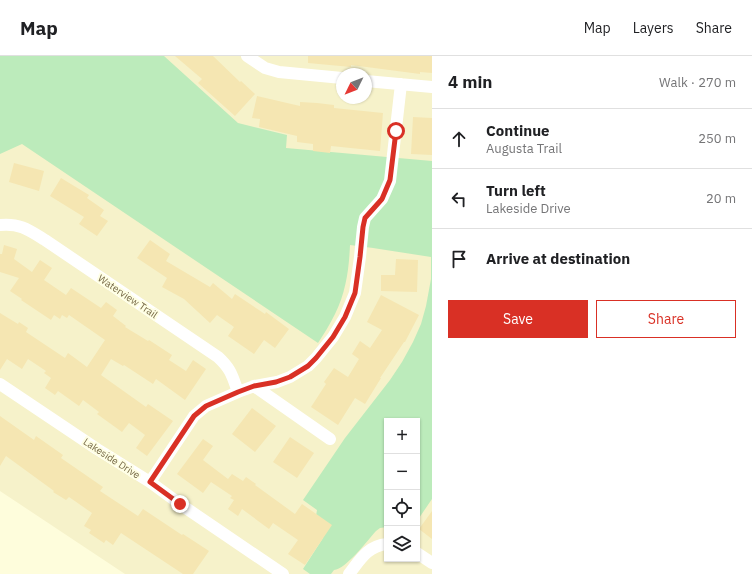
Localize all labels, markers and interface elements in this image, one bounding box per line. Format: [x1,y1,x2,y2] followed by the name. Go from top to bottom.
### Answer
[20,16,58,40] text: Map
[584,19,611,37] text: Map
[633,19,674,37] text: Layers
[696,19,732,37] text: Share
[336,68,372,104] north arrow
[448,71,492,93] text: 4 min
[659,74,736,91] text: Walk · 270 m
[486,121,550,140] text: Continue
[387,122,405,140] route start
[448,128,470,150] icon: ahead
[698,130,736,147] text: 250 m
[486,140,562,157] text: Augusta Trail
[486,181,546,200] text: Turn left
[448,188,470,210] icon: left
[706,190,736,207] text: 20 m
[486,200,571,217] text: Lakeside Drive
[448,248,470,270] icon: arrive
[486,249,630,268] text: Arrive at destination
[95,272,160,321] street label: Waterview Trail
[448,300,588,338] button: Save
[596,300,736,338] button: Share
[384,418,420,562] map controls
[384,418,420,454] button: +
[81,435,143,482] street label: Lakeside Drive
[384,454,420,490] button: −
[384,490,420,526] button: locate
[171,495,189,513] route end
[384,526,420,562] button: layers

